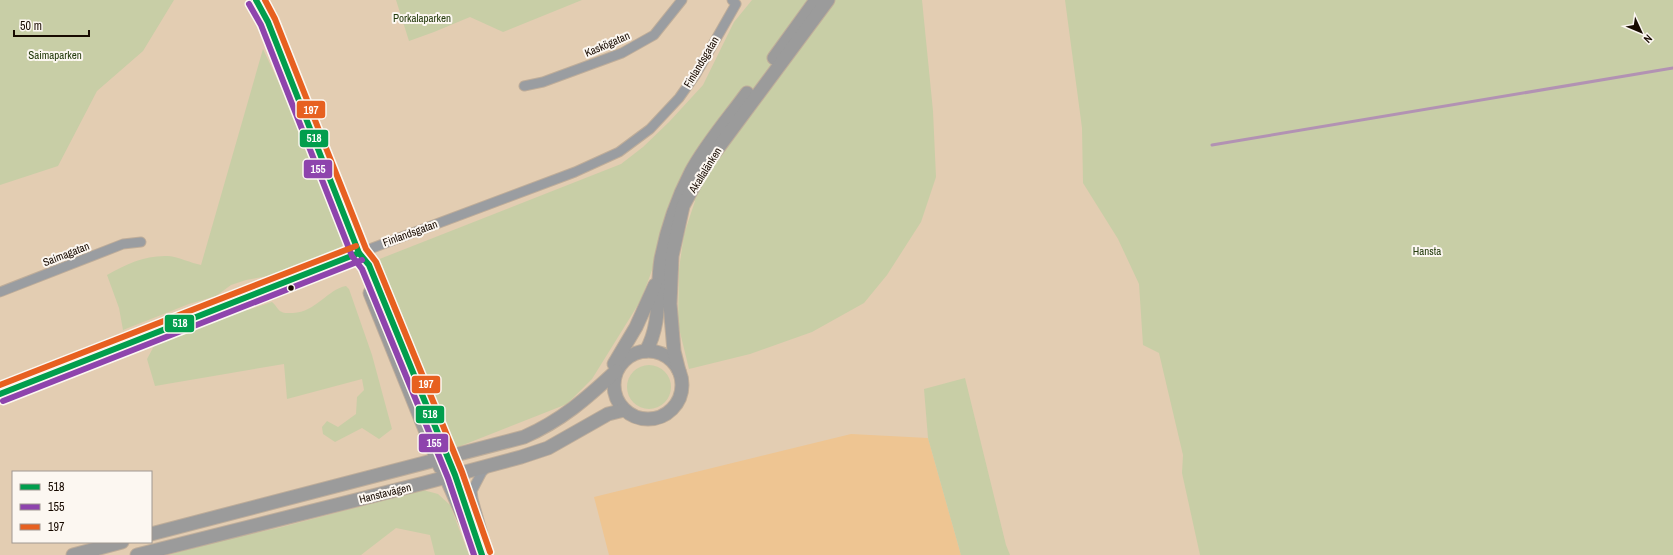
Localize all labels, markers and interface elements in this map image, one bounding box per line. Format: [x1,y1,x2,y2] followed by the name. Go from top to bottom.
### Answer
[393,11,451,25] park label: Porkalaparken
[14,12,89,38] scale bar
[1621,12,1661,52] north arrow
[20,18,42,34] text: 50 m
[582,28,632,60] street label: Kaskögatan
[1641,32,1655,46] text: N
[680,34,722,90] street label: Finlandsgatan
[28,48,82,62] park label: Saimaparken
[296,100,326,119] line badge: 197
[303,103,319,117] text: 197
[299,129,329,148] line badge: 518
[306,131,322,145] text: 518
[685,145,724,196] street label: Akallalänken
[303,159,333,179] line badge: 155
[310,162,326,176] text: 155
[381,217,439,249] street label: Finlandsgatan
[41,239,91,269] street label: Saimagatan
[1413,244,1441,258] park label: Hansta
[286,283,296,293] unlabelled marker
[164,314,195,333] line badge: 518
[172,316,188,330] text: 518
[411,375,441,394] line badge: 197
[418,377,434,391] text: 197
[415,405,445,424] line badge: 518
[422,407,438,421] text: 518
[418,433,449,453] line badge: 155
[426,436,442,450] text: 155
[12,471,152,543] legend
[48,479,64,495] text: 518
[358,480,412,506] street label: Hanstavägen
[48,499,65,515] text: 155
[48,519,65,535] text: 197

